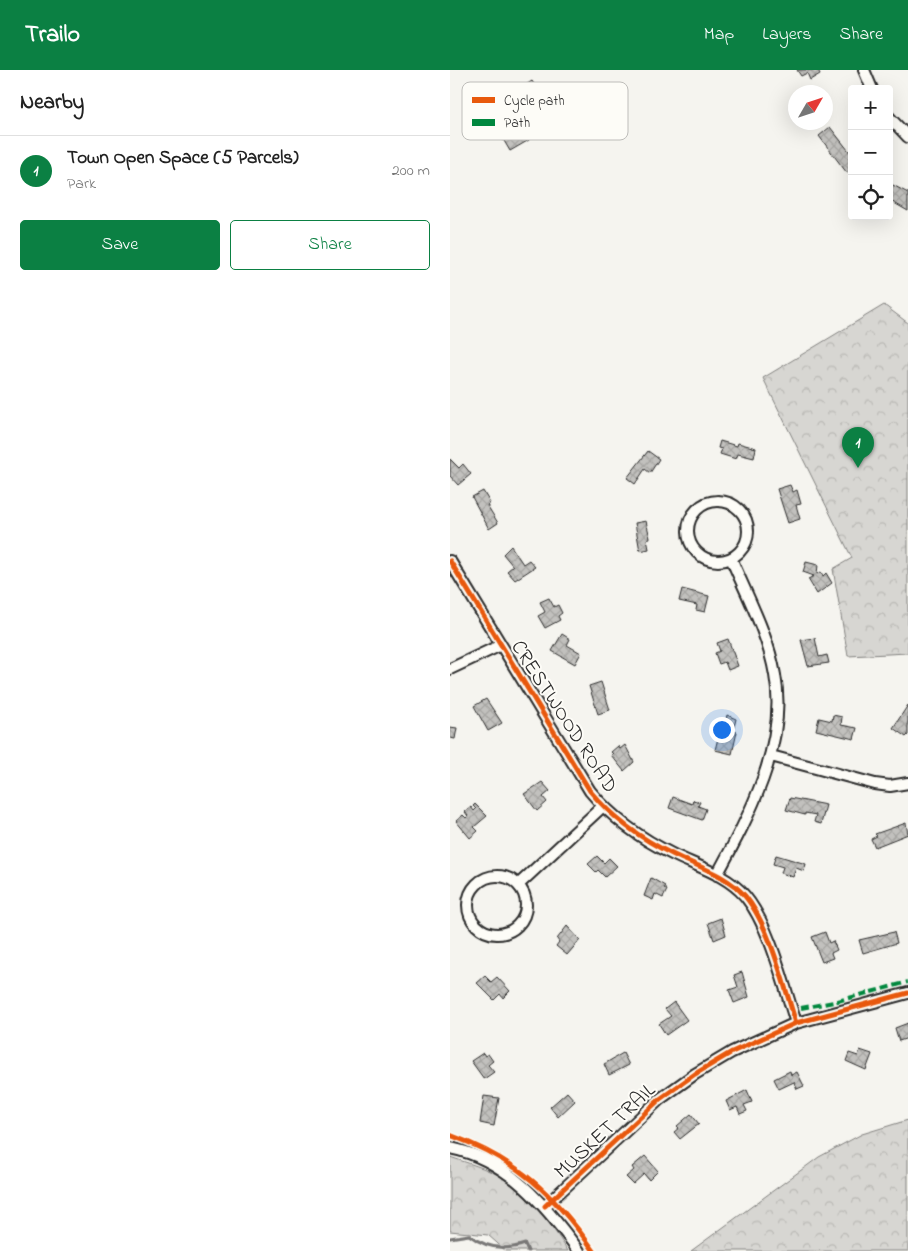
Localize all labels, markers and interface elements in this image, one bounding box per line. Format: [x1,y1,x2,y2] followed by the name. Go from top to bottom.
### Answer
[25,18,80,53] text: Trailo
[704,22,734,48] text: Map
[762,22,812,48] text: Layers
[840,22,883,48] text: Share
[462,82,628,140] legend
[788,85,833,130] north arrow
[848,85,893,220] map controls
[848,85,893,130] button: +
[20,88,84,118] text: Nearby
[504,91,565,113] text: Cycle path
[504,113,530,134] text: Path
[848,130,893,175] button: −
[67,145,299,172] text: Town Open Space (5 Parcels)
[33,159,39,183] text: 1
[392,159,430,183] text: 200 m
[67,172,96,196] text: Park
[848,175,893,220] button: locate
[20,220,220,270] button: Save
[230,220,430,270] button: Share
[842,427,874,468] pin: 1
[503,635,624,799] street label: CRESTWOOD ROAD
[709,717,735,743] your location
[548,1076,663,1186] street label: MUSKET TRAIL

